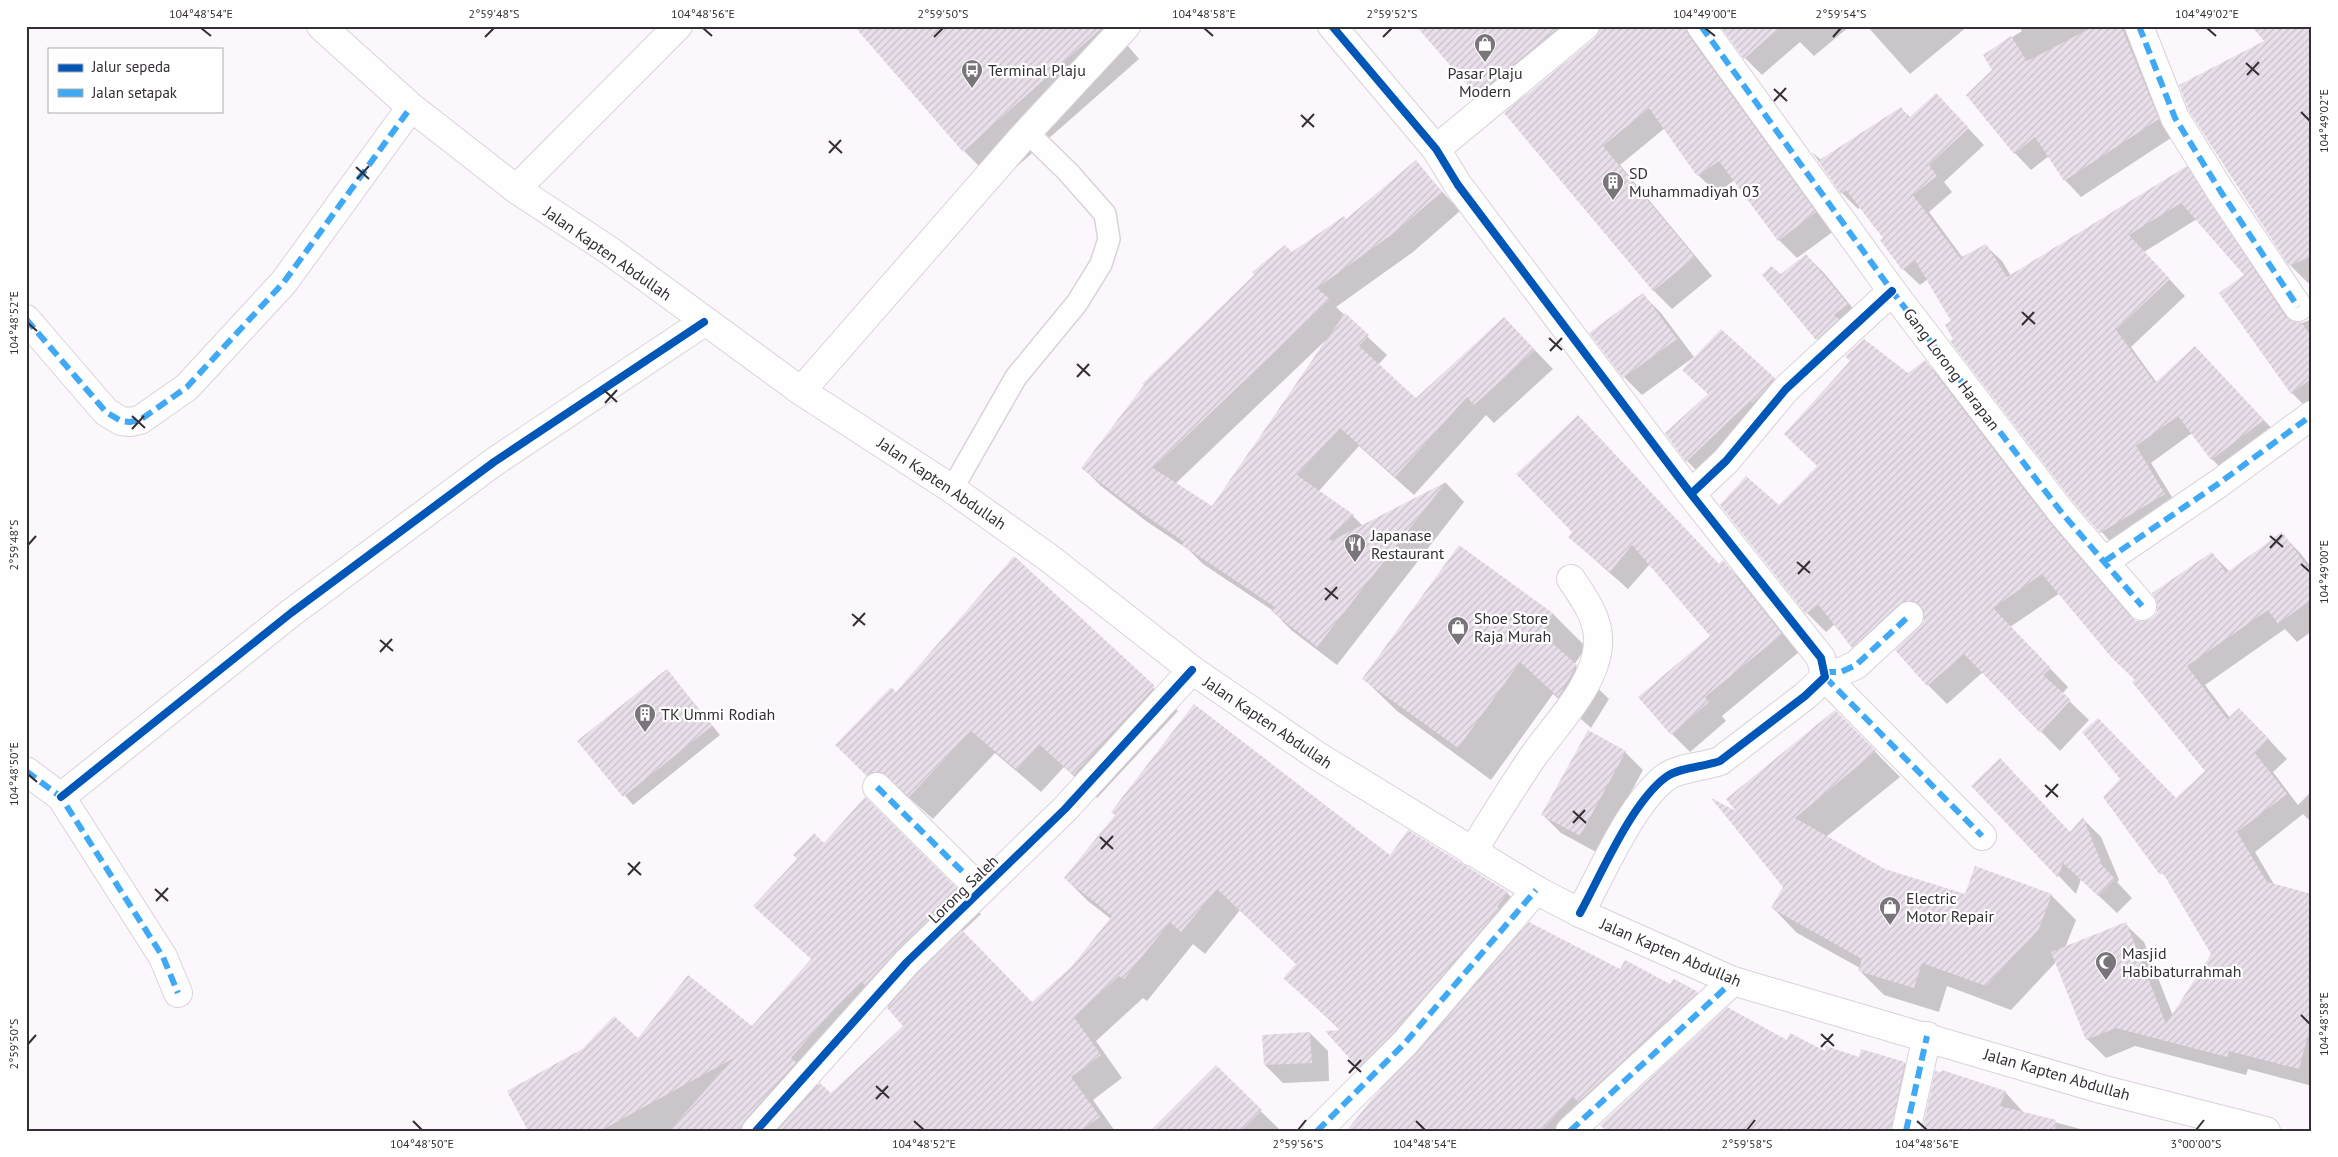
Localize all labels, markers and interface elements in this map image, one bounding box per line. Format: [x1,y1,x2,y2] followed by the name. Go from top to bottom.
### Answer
[169,6,233,21] text: 104°48'54"E
[469,6,519,21] text: 2°59'48"S
[671,6,735,21] text: 104°48'56"E
[918,6,968,21] text: 2°59'50"S
[1172,6,1236,21] text: 104°48'58"E
[1367,6,1417,21] text: 2°59'52"S
[1673,6,1737,21] text: 104°49'00"E
[1816,6,1866,21] text: 2°59'54"S
[2175,6,2239,21] text: 104°49'02"E
[1473,32,1497,63] shop icon: Pasar Plaju Modern
[48,48,222,112] legend
[91,57,171,76] text: Jalur sepeda
[960,58,984,89] bus stop icon: Terminal Plaju
[988,60,1086,80] place label: Terminal Plaju
[1447,63,1523,101] place label: Pasar Plaju Modern
[91,83,178,102] text: Jalan setapak
[2316,89,2331,153] text: 104°49'02"E
[1629,163,1760,201] place label: SD Muhammadiyah 03
[1601,170,1625,201] building icon: SD Muhammadiyah 03
[539,201,676,305] street label: Jalan Kapten Abdullah
[6,291,21,355] text: 104°48'52"E
[1899,304,2005,434] street label: Gang Lorong Harapan
[873,432,1010,534] street label: Jalan Kapten Abdullah
[6,520,21,570] text: 2°59'48"S
[1370,525,1445,563] place label: Japanase Restaurant
[1343,532,1367,563] restaurant icon: Japanase Restaurant
[2316,540,2331,604] text: 104°49'00"E
[1474,608,1551,646] place label: Shoe Store Raja Murah
[1446,615,1470,646] shop icon: Shoe Store Raja Murah
[1199,671,1336,773] street label: Jalan Kapten Abdullah
[633,702,657,733] building icon: TK Ummi Rodiah
[661,704,775,724] place label: TK Ummi Rodiah
[6,742,21,806] text: 104°48'50"E
[924,851,1002,927] street label: Lorong Saleh
[1906,888,1995,926] place label: Electric Motor Repair
[1878,895,1902,926] shop icon: Electric Motor Repair
[1597,913,1745,991] street label: Jalan Kapten Abdullah
[2122,943,2242,981] place label: Masjid Habibaturrahmah
[2094,950,2118,981] mosque icon: Masjid Habibaturrahmah
[2316,992,2331,1056] text: 104°48'58"E
[6,1019,21,1069] text: 2°59'50"S
[1981,1043,2132,1104] street label: Jalan Kapten Abdullah
[390,1136,454,1151] text: 104°48'50"E
[892,1136,956,1151] text: 104°48'52"E
[1273,1136,1323,1151] text: 2°59'56"S
[1393,1136,1457,1151] text: 104°48'54"E
[1722,1136,1772,1151] text: 2°59'58"S
[1895,1136,1959,1151] text: 104°48'56"E
[2171,1136,2221,1151] text: 3°00'00"S

